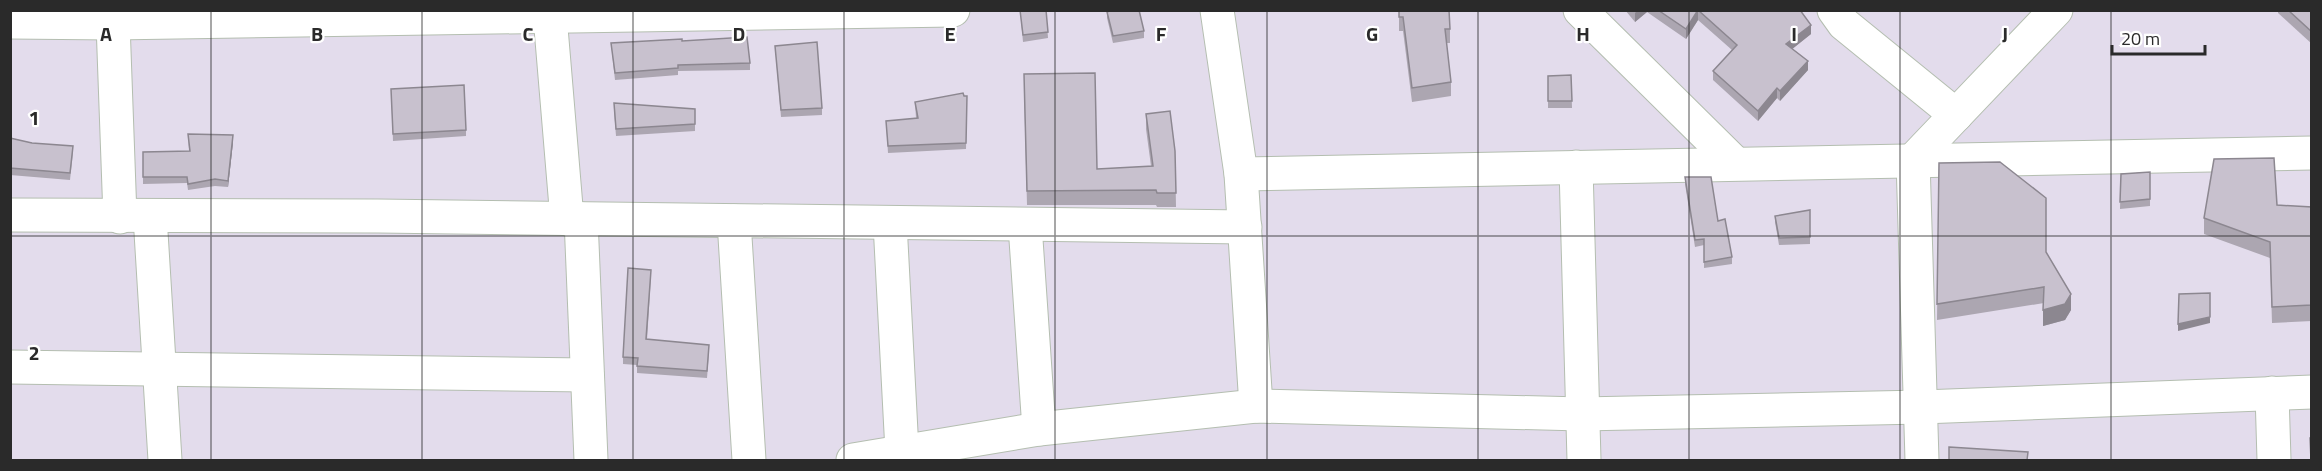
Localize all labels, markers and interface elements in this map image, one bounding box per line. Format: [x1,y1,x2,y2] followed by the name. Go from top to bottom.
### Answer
[100,18,112,49] text: A
[311,18,323,49] text: B
[523,18,534,49] text: C
[733,18,745,49] text: D
[944,18,956,49] text: E
[1156,18,1167,49] text: F
[1366,18,1378,49] text: G
[1576,18,1590,49] text: H
[1791,18,1797,49] text: I
[2002,18,2008,49] text: J
[2112,18,2205,56] scale bar
[2121,25,2160,52] text: 20 m
[28,102,40,133] text: 1
[28,337,40,368] text: 2

